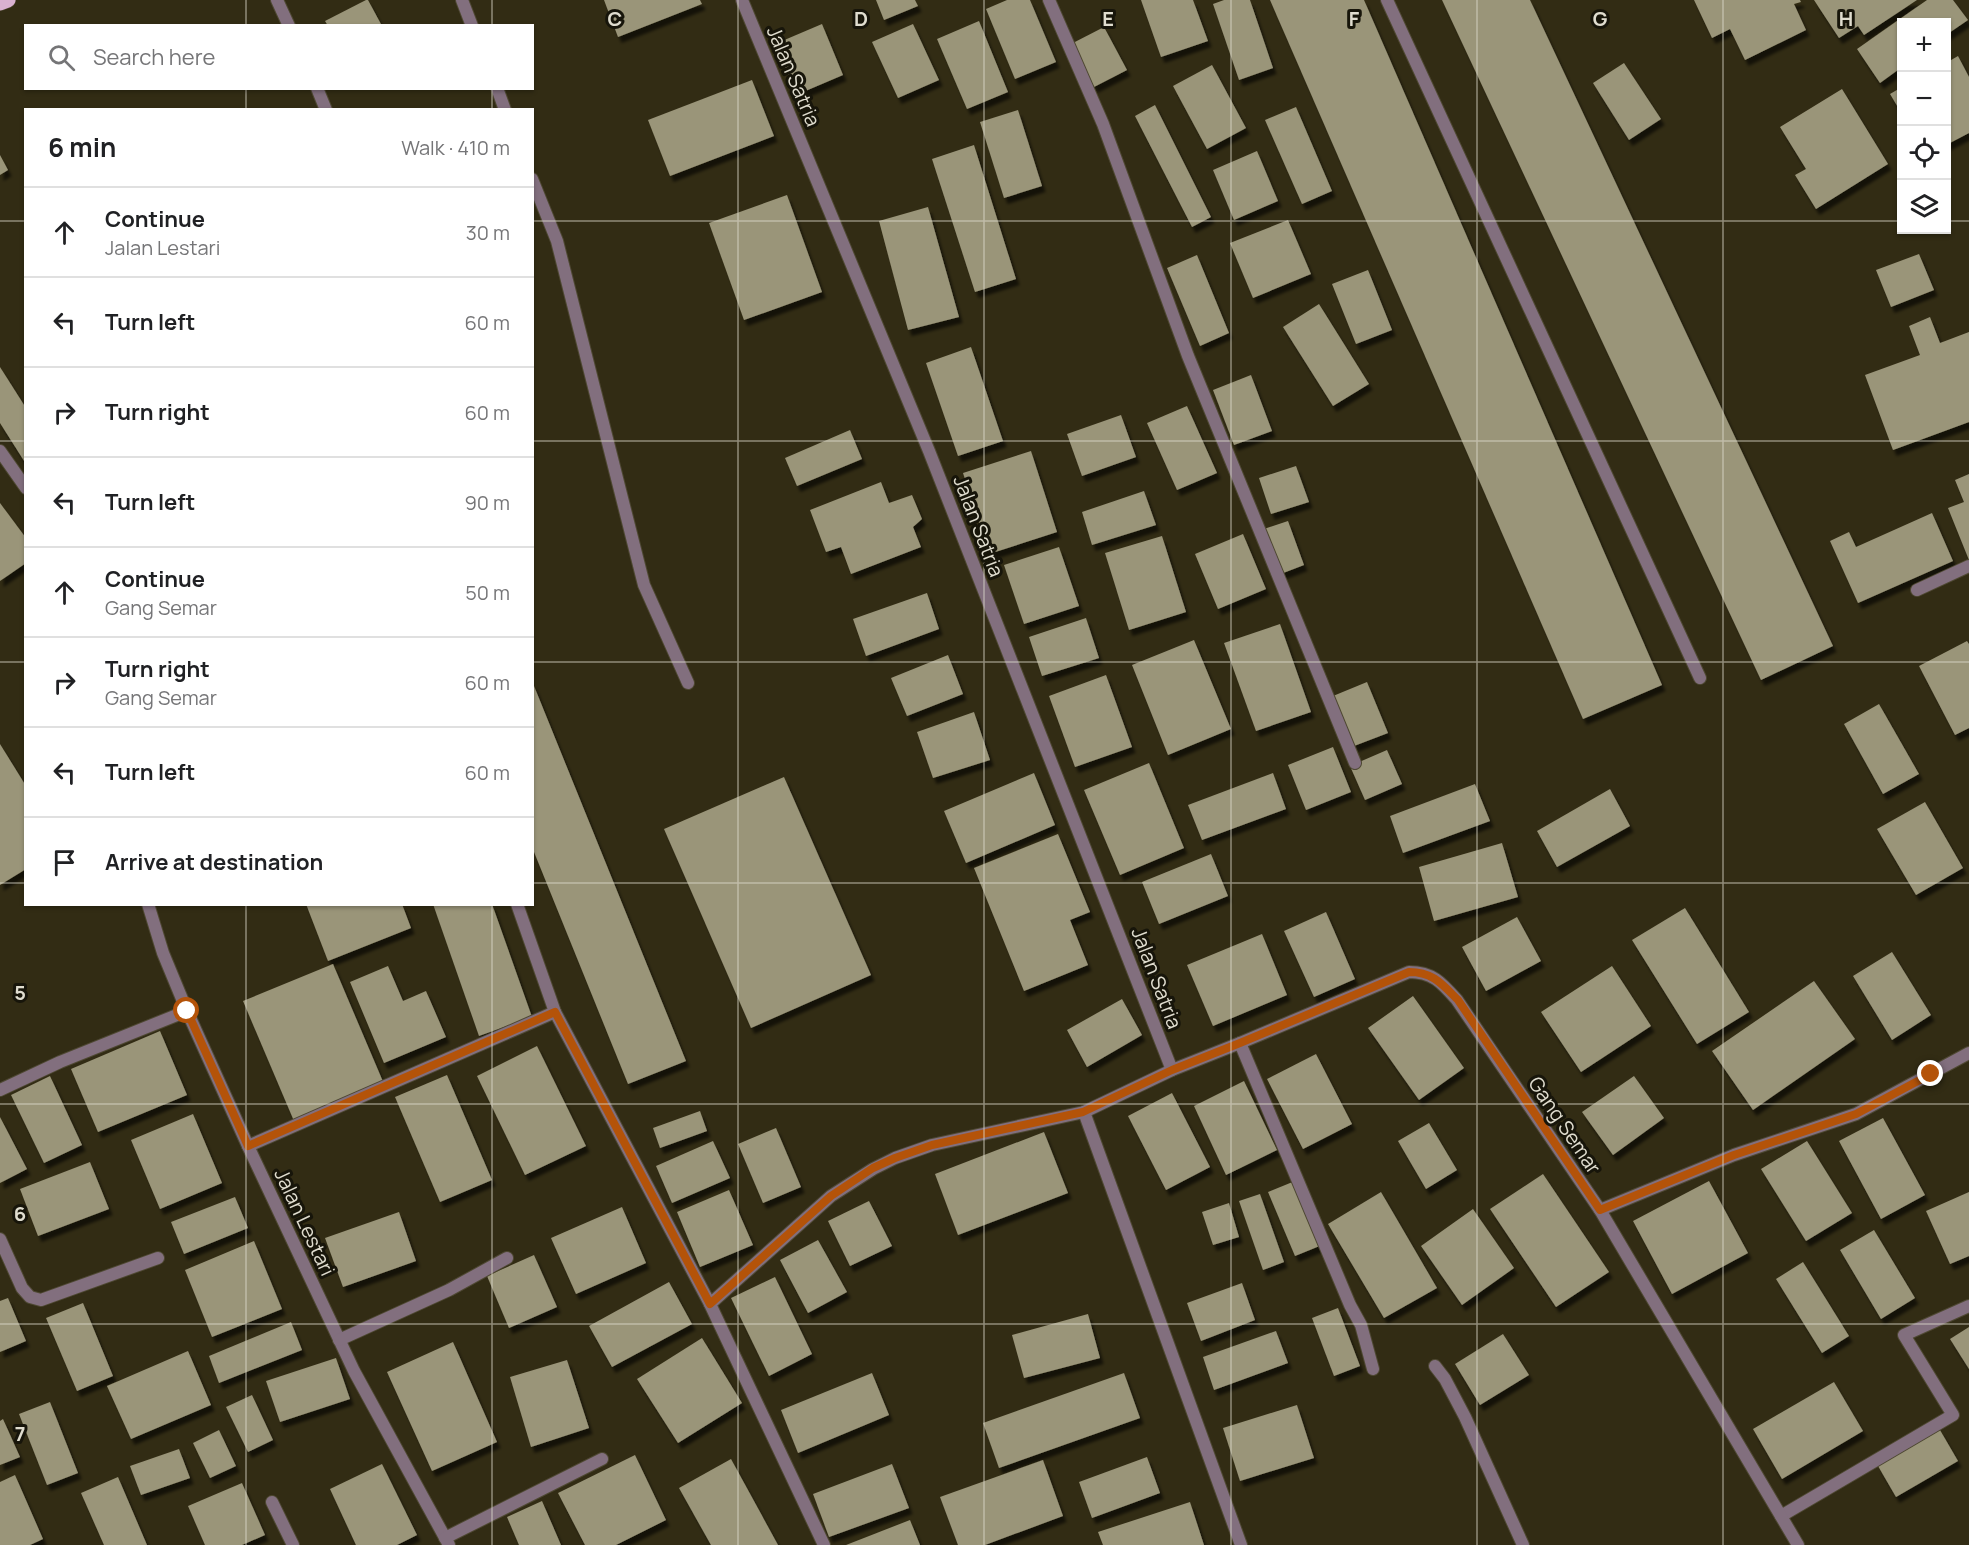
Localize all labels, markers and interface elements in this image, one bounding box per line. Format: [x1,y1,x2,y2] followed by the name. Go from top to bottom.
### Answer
[608,5,622,32] text: C
[854,5,868,32] text: D
[1102,5,1114,32] text: E
[1349,5,1360,32] text: F
[1593,5,1608,32] text: G
[1839,5,1853,32] text: H
[1897,18,1951,234] map controls
[1897,18,1951,72] button: +
[761,22,827,130] street label: Jalan Satria
[24,24,534,90] search box
[45,41,78,74] icon: search
[93,42,215,72] text: Search here
[1897,72,1951,126] button: −
[1897,126,1951,180] button: locate
[48,129,116,165] text: 6 min
[401,134,510,161] text: Walk · 410 m
[1897,180,1951,234] button: layers
[105,204,205,234] text: Continue
[48,216,81,249] icon: ahead
[466,219,510,246] text: 30 m
[105,234,220,261] text: Jalan Lestari
[48,306,81,339] icon: left
[105,307,195,337] text: Turn left
[464,309,510,336] text: 60 m
[48,396,81,429] icon: right
[105,397,210,427] text: Turn right
[464,399,510,426] text: 60 m
[947,471,1011,581] street label: Jalan Satria
[48,486,81,519] icon: left
[105,487,195,517] text: Turn left
[464,489,510,516] text: 90 m
[105,564,205,594] text: Continue
[48,576,81,609] icon: ahead
[465,579,510,606] text: 50 m
[105,594,217,621] text: Gang Semar
[105,654,210,684] text: Turn right
[48,666,81,699] icon: right
[464,669,510,696] text: 60 m
[105,684,217,711] text: Gang Semar
[48,756,81,789] icon: left
[105,757,195,787] text: Turn left
[464,759,510,786] text: 60 m
[48,846,81,879] icon: arrive
[105,847,323,877] text: Arrive at destination
[1125,923,1189,1033] street label: Jalan Satria
[14,979,26,1006] text: 5
[173,997,199,1023] route start
[1917,1060,1943,1086] route end
[1523,1071,1607,1179] street label: Gang Semar
[268,1164,342,1280] street label: Jalan Lestari
[14,1200,26,1227] text: 6
[15,1420,25,1447] text: 7

